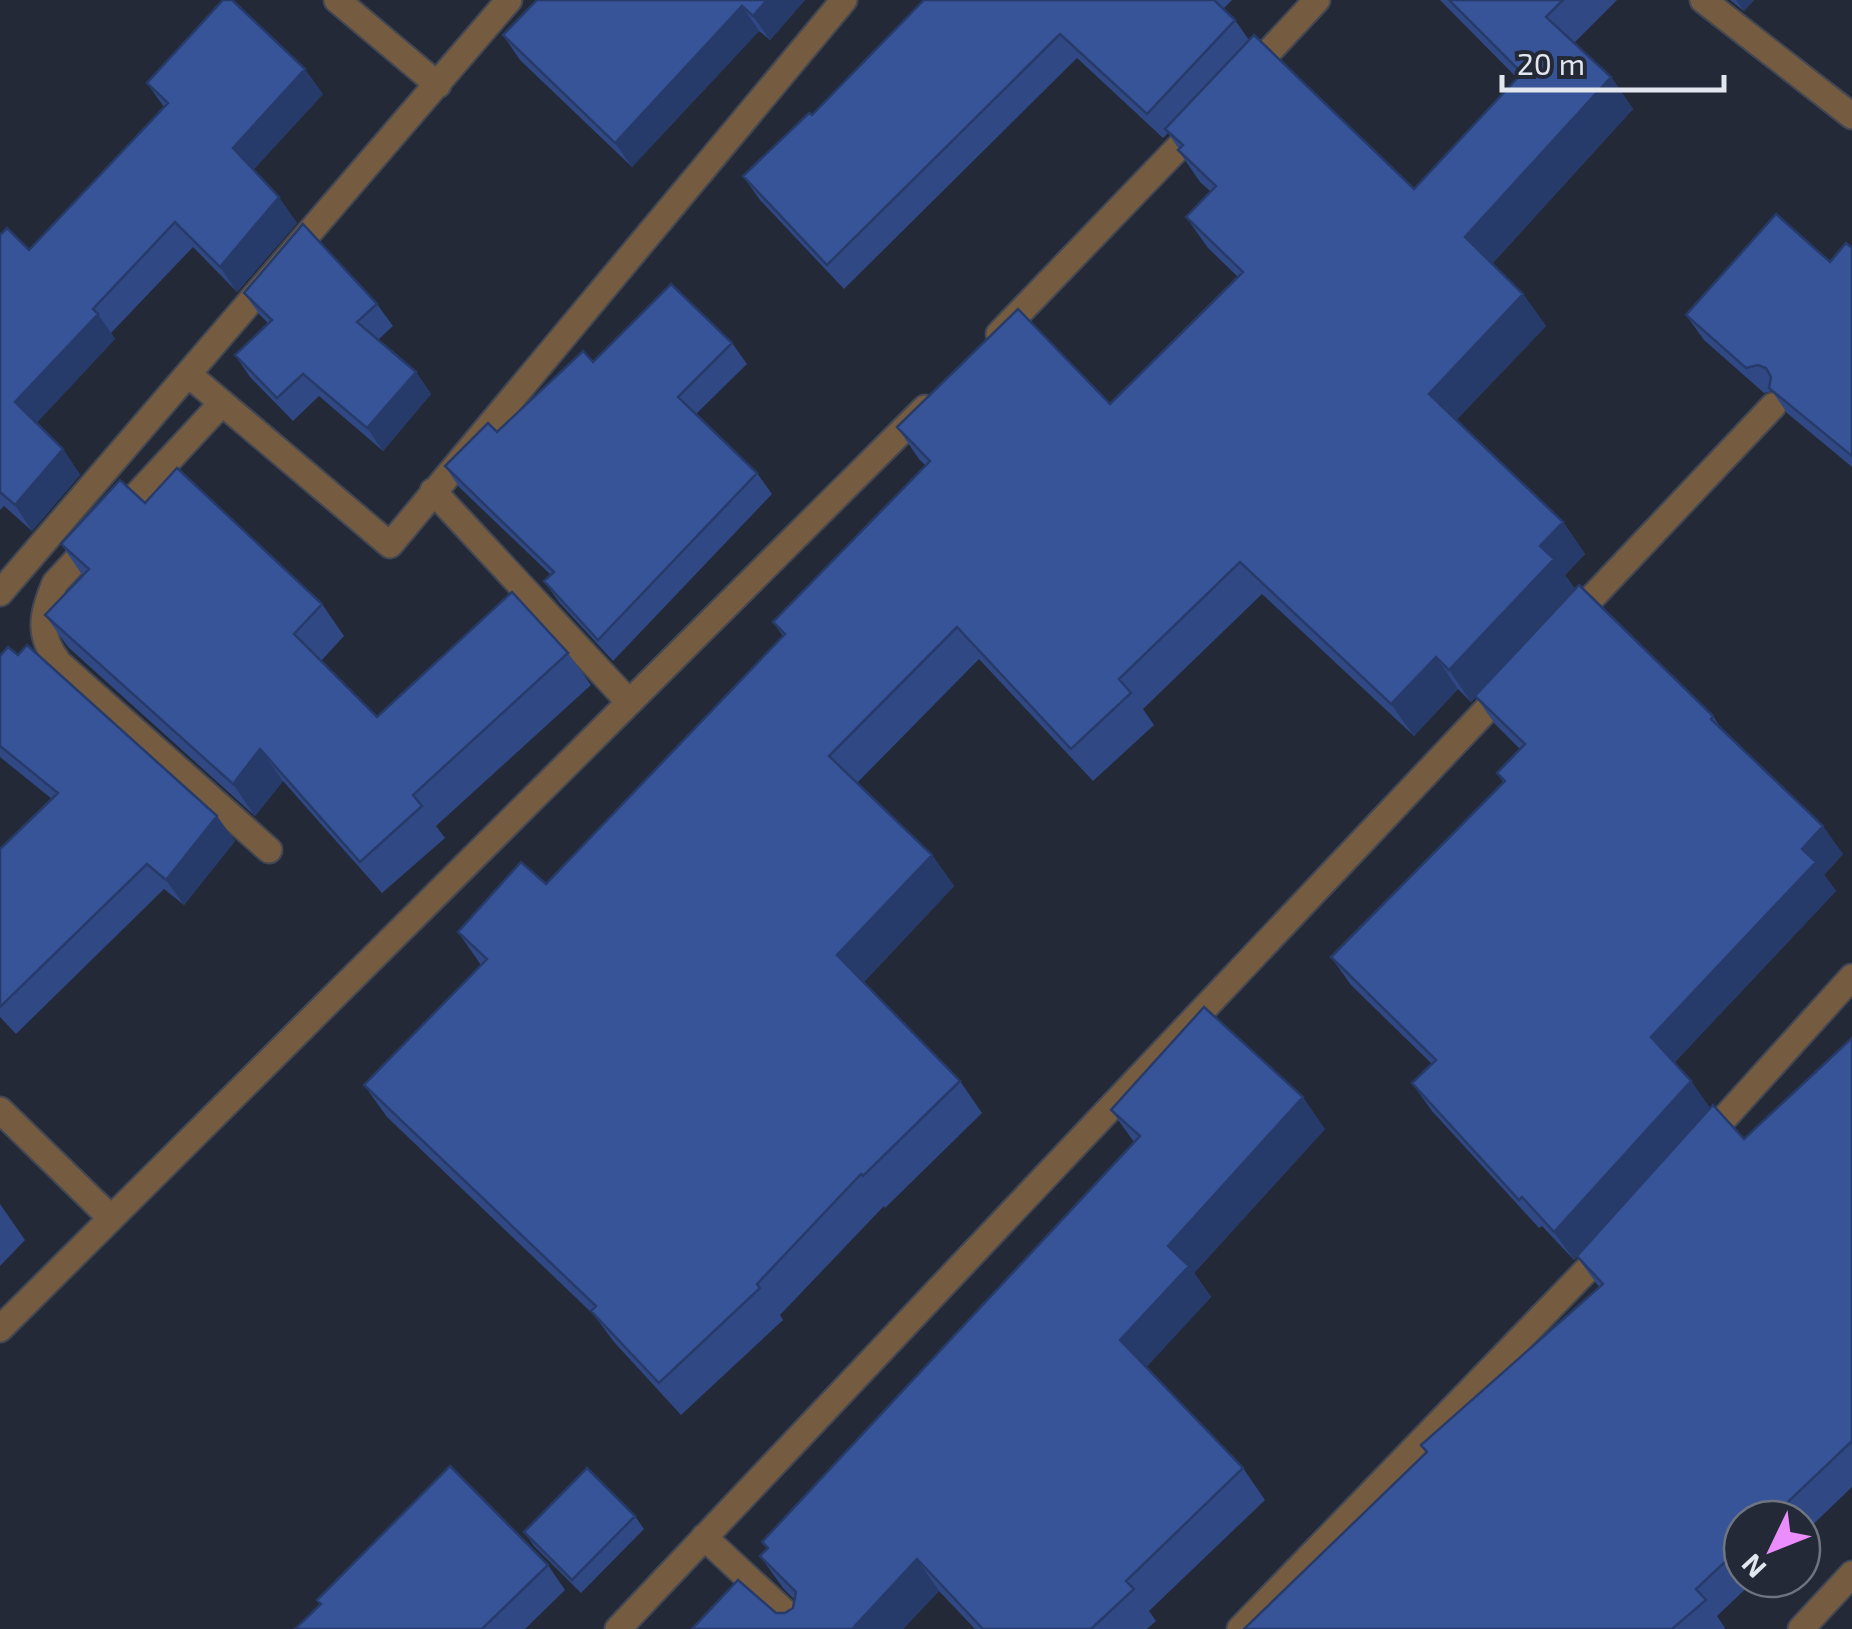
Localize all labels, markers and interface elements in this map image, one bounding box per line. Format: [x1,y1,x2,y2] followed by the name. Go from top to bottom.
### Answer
[1502,30,1724,92] scale bar
[1517,45,1585,81] text: 20 m
[1722,1499,1822,1599] north arrow
[1734,1548,1772,1586] text: N

